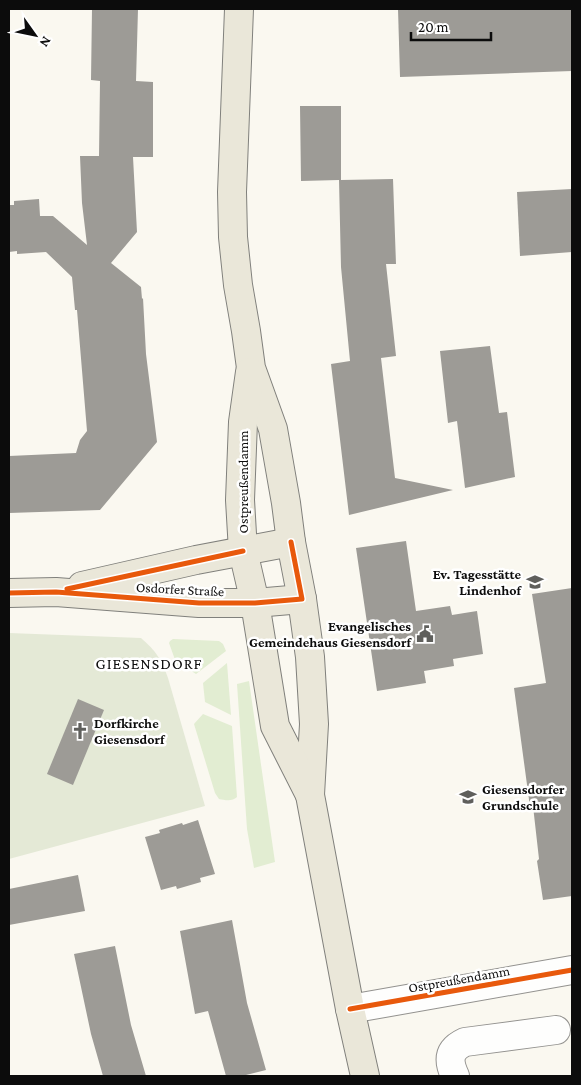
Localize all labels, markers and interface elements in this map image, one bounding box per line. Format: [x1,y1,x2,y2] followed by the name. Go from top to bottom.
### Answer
[10,10,60,60] north arrow
[411,10,491,42] scale bar
[418,19,449,35] text: 20 m
[36,34,55,51] text: N
[235,431,251,533] street label: Ostpreußendamm
[433,566,522,598] place label: Ev. Tagesstätte Lindenhof
[525,572,545,592] school or university icon: Ev. Tagesstätte Lindenhof
[135,579,225,599] street label: Osdorfer Straße
[249,618,412,650] place label: Evangelisches Gemeindehaus Giesensdorf
[415,624,435,644] public building icon: Evangelisches Gemeindehaus Giesensdorf
[96,655,202,672] district label: GIESENSDORF
[94,715,166,747] place label: Dorfkirche Giesensdorf
[70,721,90,741] church icon: Dorfkirche Giesensdorf
[482,781,565,813] place label: Giesensdorfer Grundschule
[458,787,478,807] school or university icon: Giesensdorfer Grundschule
[407,962,511,996] street label: Ostpreußendamm

